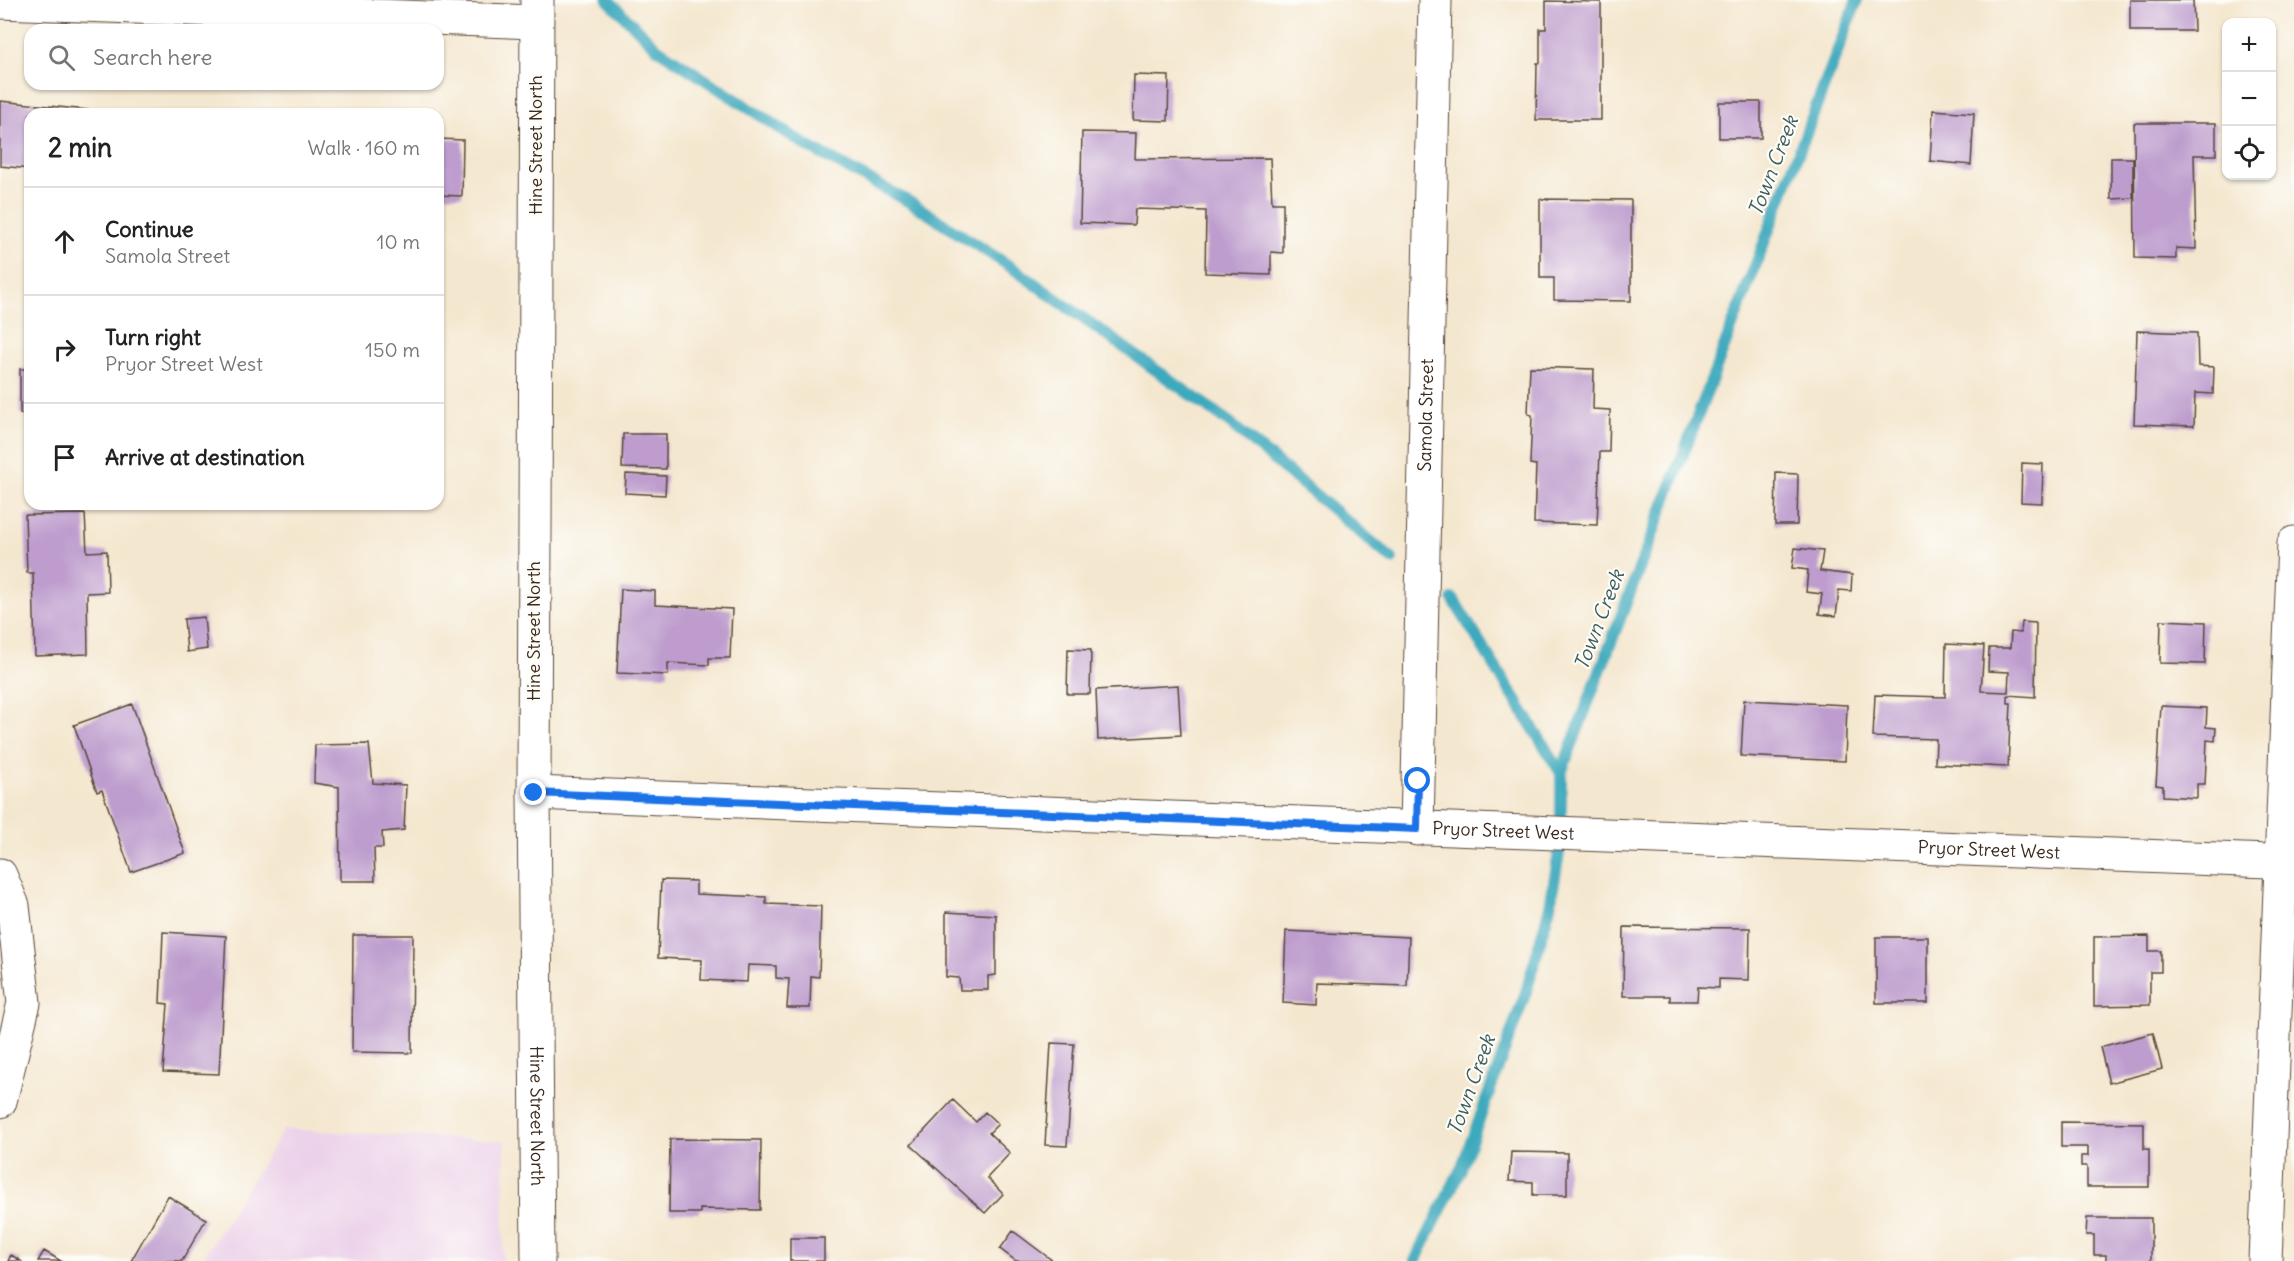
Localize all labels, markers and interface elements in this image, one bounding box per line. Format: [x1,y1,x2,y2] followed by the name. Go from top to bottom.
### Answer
[2222,18,2276,180] map controls
[2222,18,2276,72] button: +
[24,24,444,90] search box
[45,41,78,74] icon: search
[93,43,212,71] text: Search here
[2222,72,2276,126] button: −
[524,75,547,215] street label: Hine Street North
[1742,111,1804,219] water label: Town Creek
[2222,126,2276,180] button: locate
[48,131,112,164] text: 2 min
[307,135,420,160] text: Walk · 160 m
[105,215,194,243] text: Continue
[48,225,81,258] icon: ahead
[377,229,420,254] text: 10 m
[105,243,230,268] text: Samola Street
[105,323,201,351] text: Turn right
[48,333,81,366] icon: right
[365,337,420,362] text: 150 m
[105,351,263,376] text: Pryor Street West
[1413,358,1438,472] street label: Samola Street
[48,441,81,474] icon: arrive
[105,443,305,471] text: Arrive at destination
[522,561,545,701] street label: Hine Street North
[1568,565,1630,673] water label: Town Creek
[1404,767,1430,793] route start
[520,779,546,805] route end
[1432,816,1575,845] street label: Pryor Street West
[1917,835,2060,864] street label: Pryor Street West
[1441,1030,1501,1138] water label: Town Creek
[525,1046,549,1186] street label: Hine Street North

